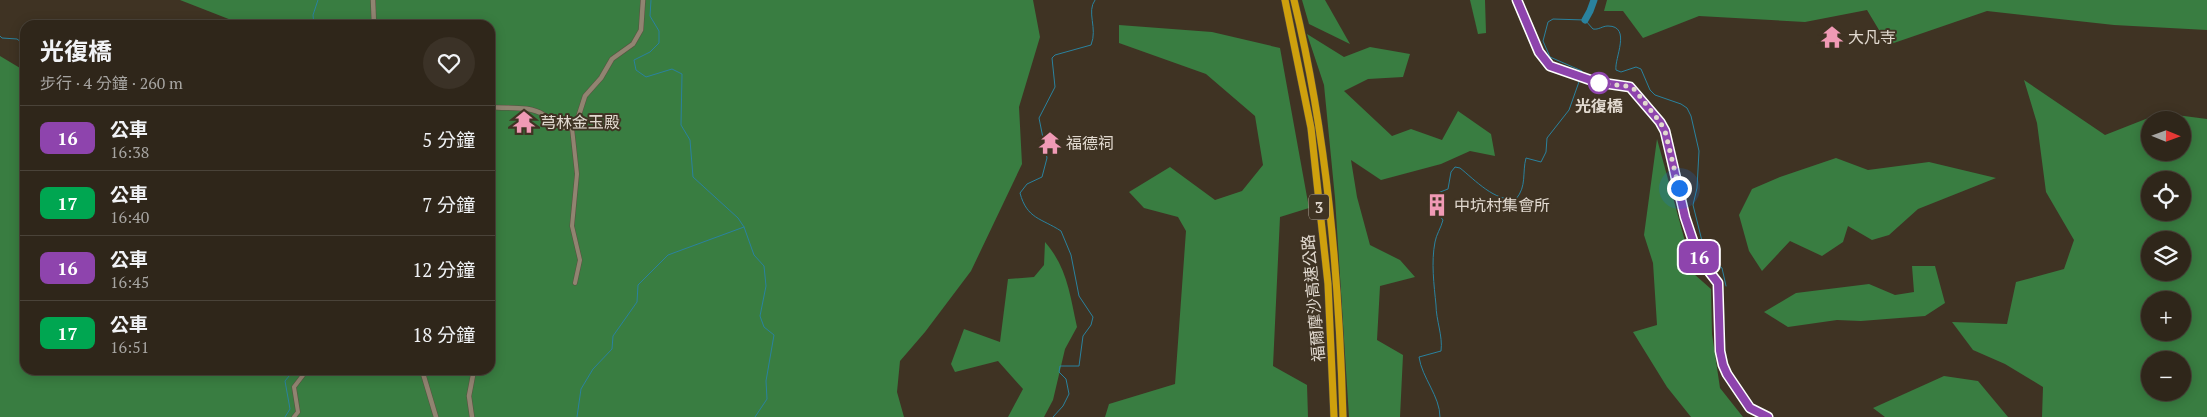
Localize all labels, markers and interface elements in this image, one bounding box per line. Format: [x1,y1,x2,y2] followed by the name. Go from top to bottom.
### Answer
[1819,24,1845,50] temple icon: 大凡寺
[1848,26,1896,48] place label: 大凡寺
[40,35,112,67] text: 光復橋
[423,37,475,89] button: heart
[40,72,183,94] text: 步行 · 4 分鐘 · 260 m
[1588,72,1610,94] marker: 光復橋
[1575,95,1623,117] place label: 光復橋
[511,109,537,135] temple icon: 芎林金玉殿
[540,111,620,133] place label: 芎林金玉殿
[2141,111,2191,161] north arrow
[2141,111,2191,401] map controls
[110,116,148,141] text: 公車
[57,126,78,150] text: 16
[422,127,475,152] text: 5 分鐘
[1037,130,1063,156] temple icon: 福德祠
[1066,132,1114,154] place label: 福德祠
[110,141,149,163] text: 16:38
[2141,171,2191,221] button: locate
[1667,176,1692,201] your location
[110,181,148,206] text: 公車
[57,191,78,215] text: 17
[422,192,475,217] text: 7 分鐘
[1424,192,1450,218] building icon: 中坑村集會所
[1309,194,1329,220] road number: 3
[1454,194,1550,216] place label: 中坑村集會所
[110,206,149,228] text: 16:40
[2141,231,2191,281] button: layers
[1296,233,1330,363] street label: 福爾摩沙高速公路
[1676,241,1722,273] line badge: 16
[1689,245,1709,269] text: 16
[110,246,148,271] text: 公車
[57,256,78,280] text: 16
[412,257,475,282] text: 12 分鐘
[110,271,149,293] text: 16:45
[2141,291,2191,341] button: +
[110,311,148,336] text: 公車
[57,321,78,345] text: 17
[412,322,475,347] text: 18 分鐘
[110,336,149,358] text: 16:51
[2141,351,2191,401] button: −

